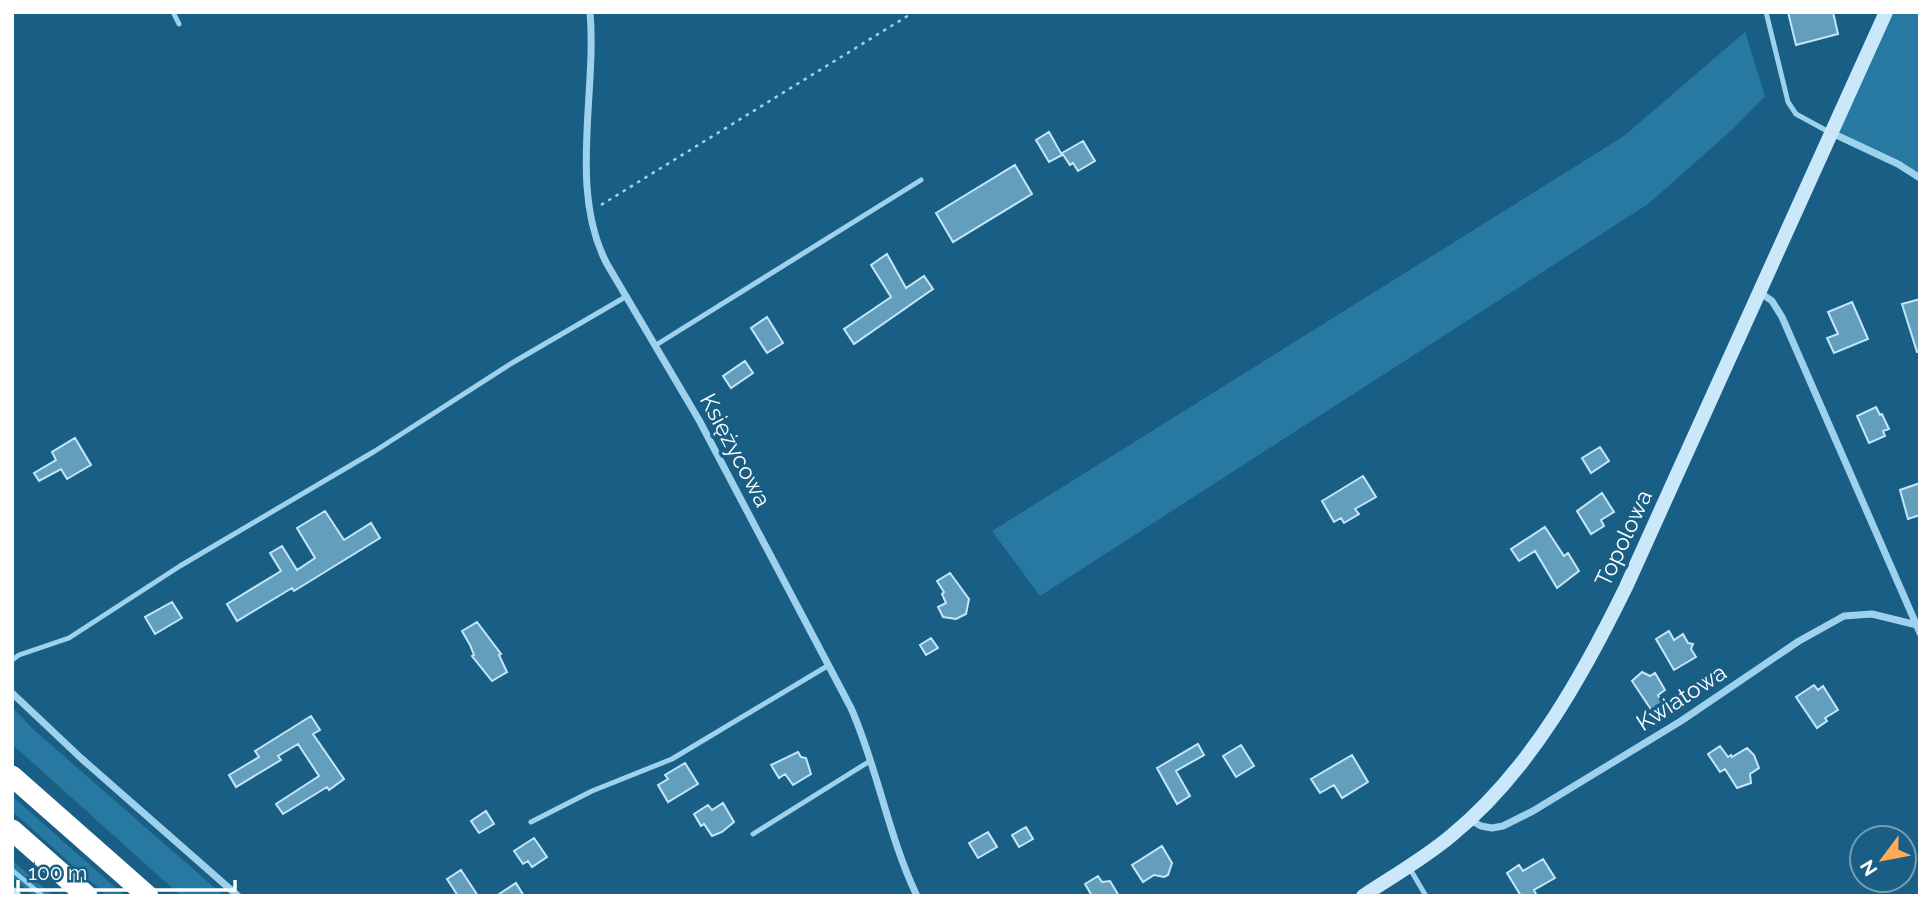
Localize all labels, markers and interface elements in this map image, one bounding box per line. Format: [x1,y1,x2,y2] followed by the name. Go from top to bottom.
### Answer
[695,389,777,511] street label: Księżycowa
[1589,485,1657,591] street label: Topolowa
[1631,658,1731,736] street label: Kwiatowa
[1848,824,1918,894] north arrow
[18,848,234,892] scale bar
[1855,856,1882,880] text: N
[28,860,87,885] text: 100 m

